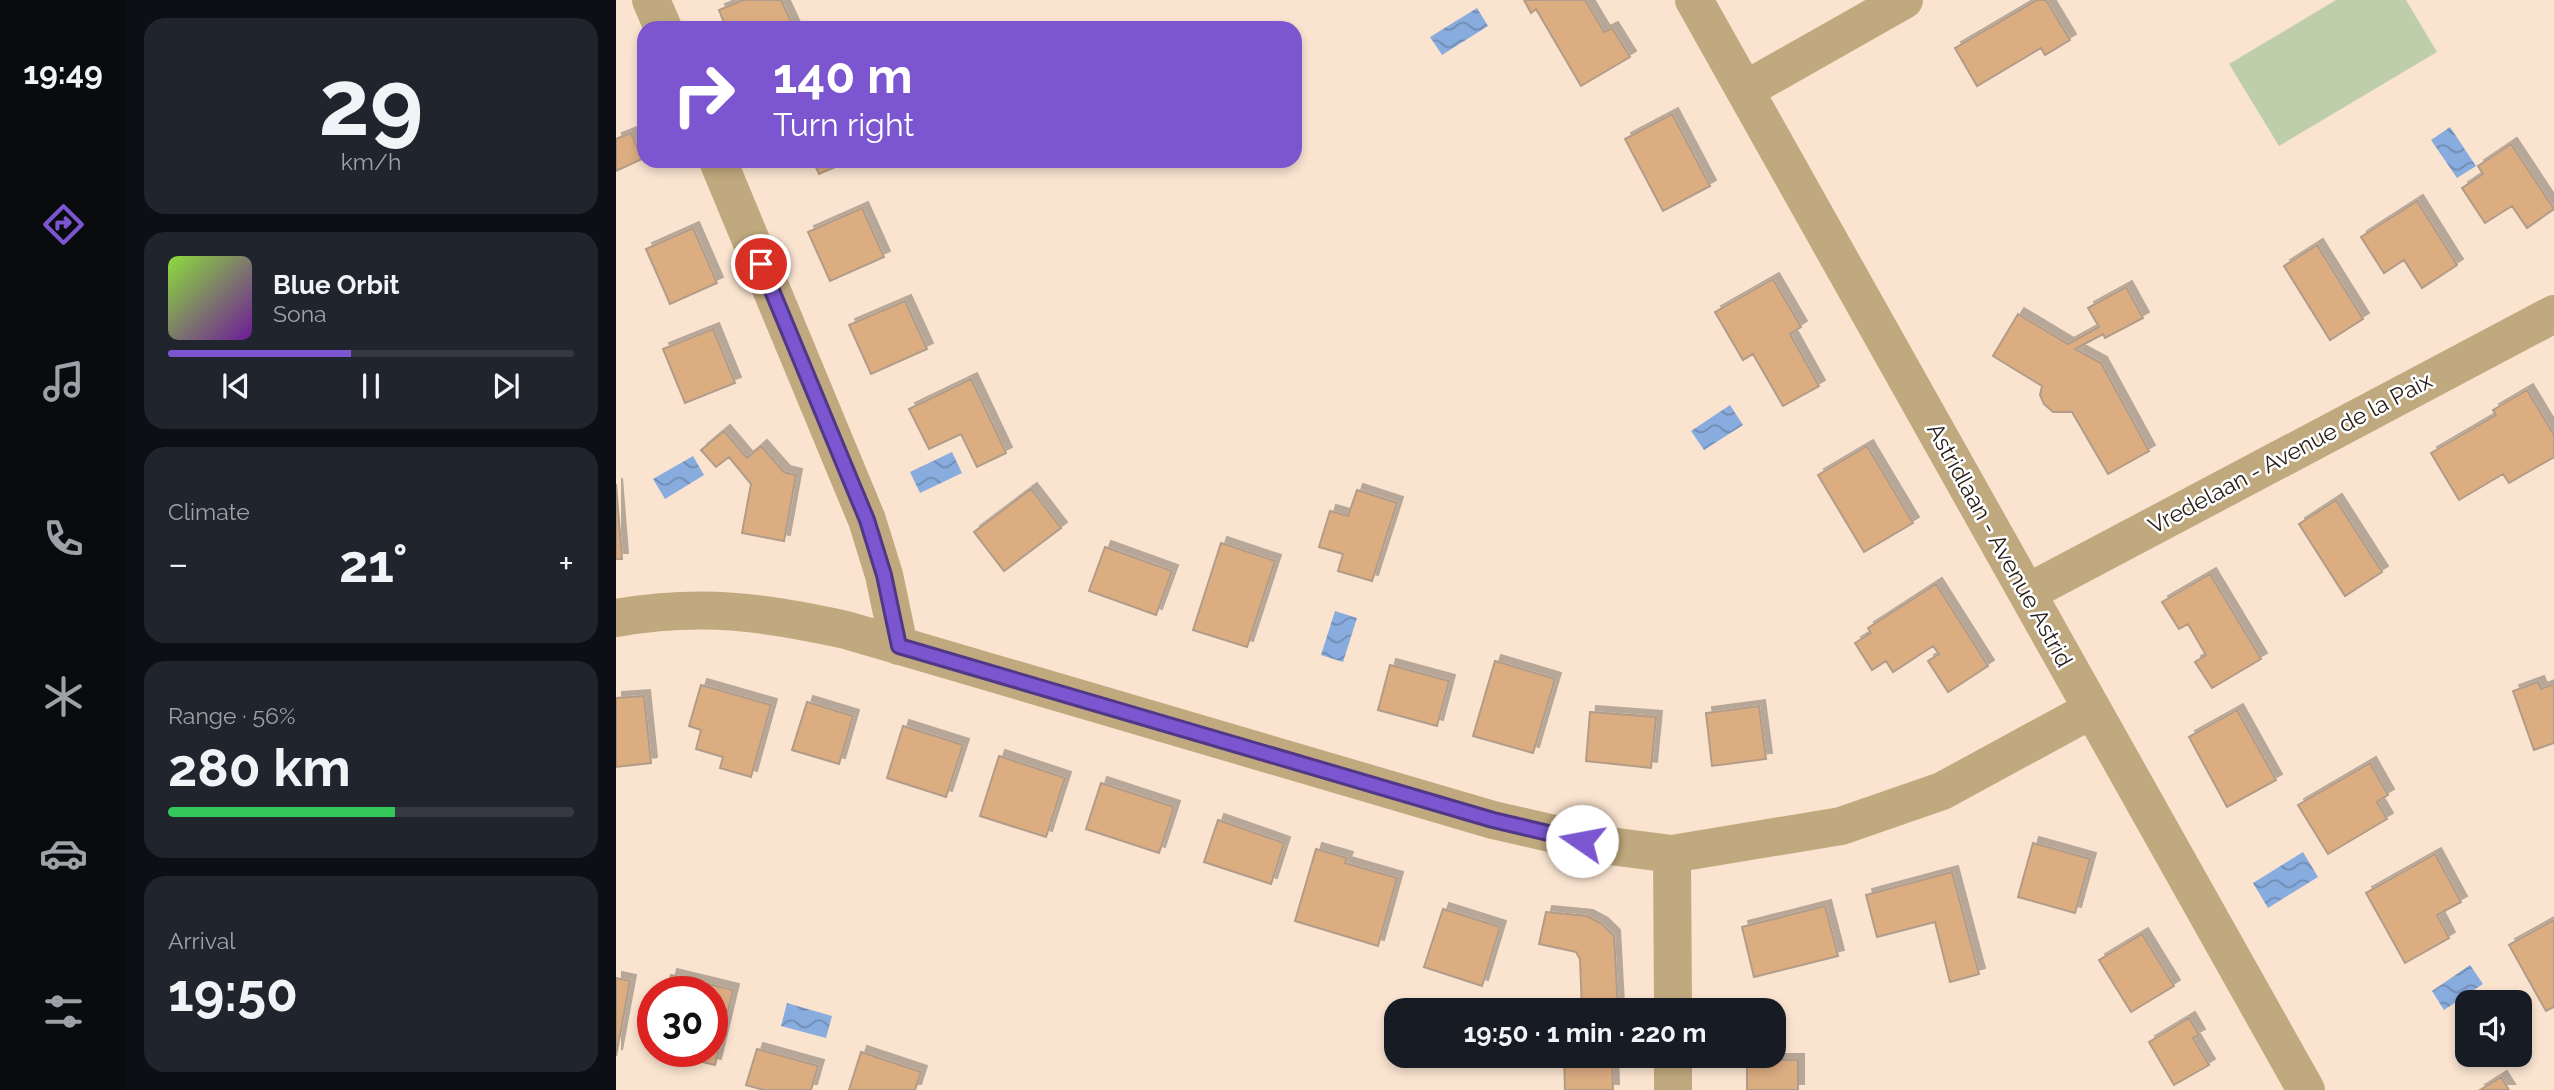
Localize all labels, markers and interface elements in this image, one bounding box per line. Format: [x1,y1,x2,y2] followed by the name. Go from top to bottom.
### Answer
[773,47,913,104] text: 140 m
[319,49,423,156] text: 29
[658,49,749,140] icon: right
[23,54,103,91] text: 19:49
[773,106,914,143] text: Turn right
[341,148,401,175] text: km/h
[39,200,88,249] icon: directions
[731,234,791,294] pin
[742,245,780,283] icon: arrive
[273,270,400,300] text: Blue Orbit
[273,300,327,327] text: Sona
[39,357,88,406] icon: music
[2143,366,2437,539] street label: Vredelaan - Avenue de la Paix
[217,367,255,405] icon: previous
[352,367,390,405] icon: pause
[487,367,525,405] icon: next
[1922,418,2079,671] street label: Astridlaan - Avenue Astrid
[168,498,250,525] text: Climate
[39,514,88,563] icon: phone
[339,533,408,594] text: 21°
[168,541,188,586] text: −
[558,541,574,586] text: +
[39,672,88,721] icon: climate
[168,702,295,729] text: Range · 56%
[168,737,351,798] text: 280 km
[1545,804,1619,878] position arrow
[39,829,88,878] icon: car
[168,927,235,954] text: Arrival
[168,962,298,1023] text: 19:50
[637,976,728,1067] speed limit sign: 30
[39,987,88,1036] icon: filters
[2455,990,2532,1067] map controls
[2455,990,2532,1067] button: sound
[1464,1018,1706,1048] text: 19:50 · 1 min · 220 m

